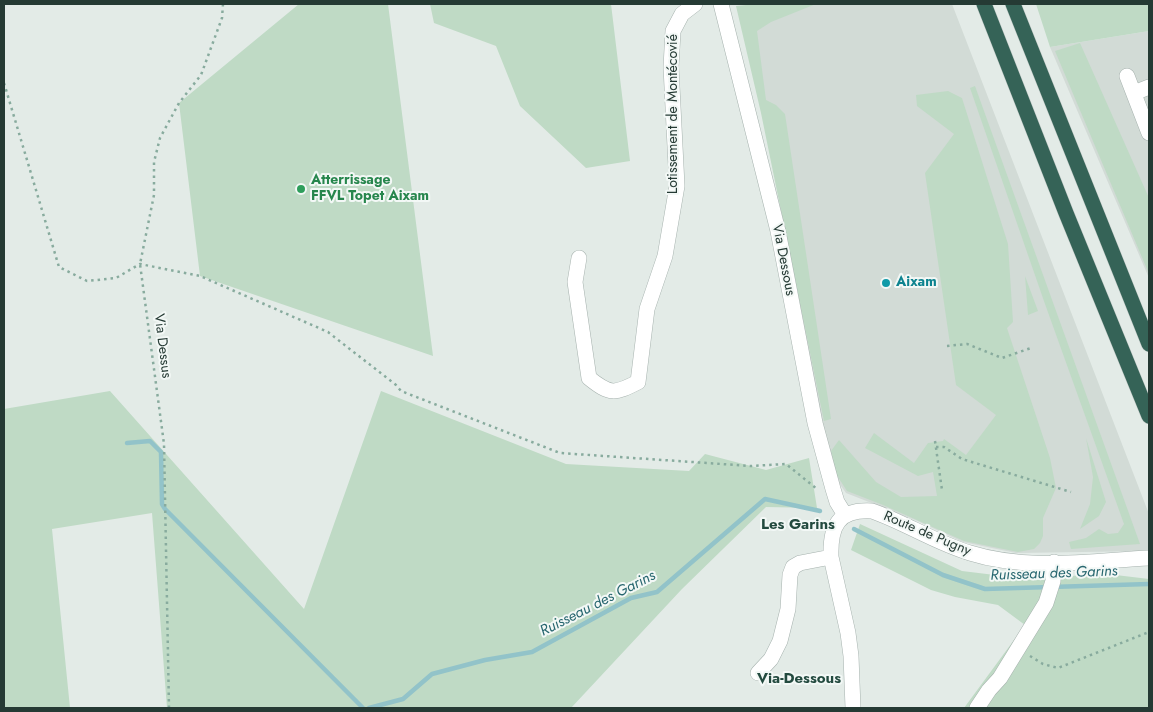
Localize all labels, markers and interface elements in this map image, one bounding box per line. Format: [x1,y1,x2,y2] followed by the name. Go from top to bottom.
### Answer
[666,34,682,194] street label: Lotissement de Montécovié
[311,173,429,206] place label: Atterrissage FFVL Topet Aixam
[295,183,307,195] marker: Atterrissage FFVL Topet Aixam
[768,223,798,297] street label: Via Dessous
[896,275,937,291] place label: Aixam
[880,277,892,289] marker: Aixam
[150,313,174,379] street label: Via Dessus
[881,508,973,560] street label: Route de Pugny
[761,516,835,534] district label: Les Garins
[990,563,1118,585] water label: Ruisseau des Garins
[537,567,659,641] water label: Ruisseau des Garins
[757,670,841,688] district label: Via-Dessous

